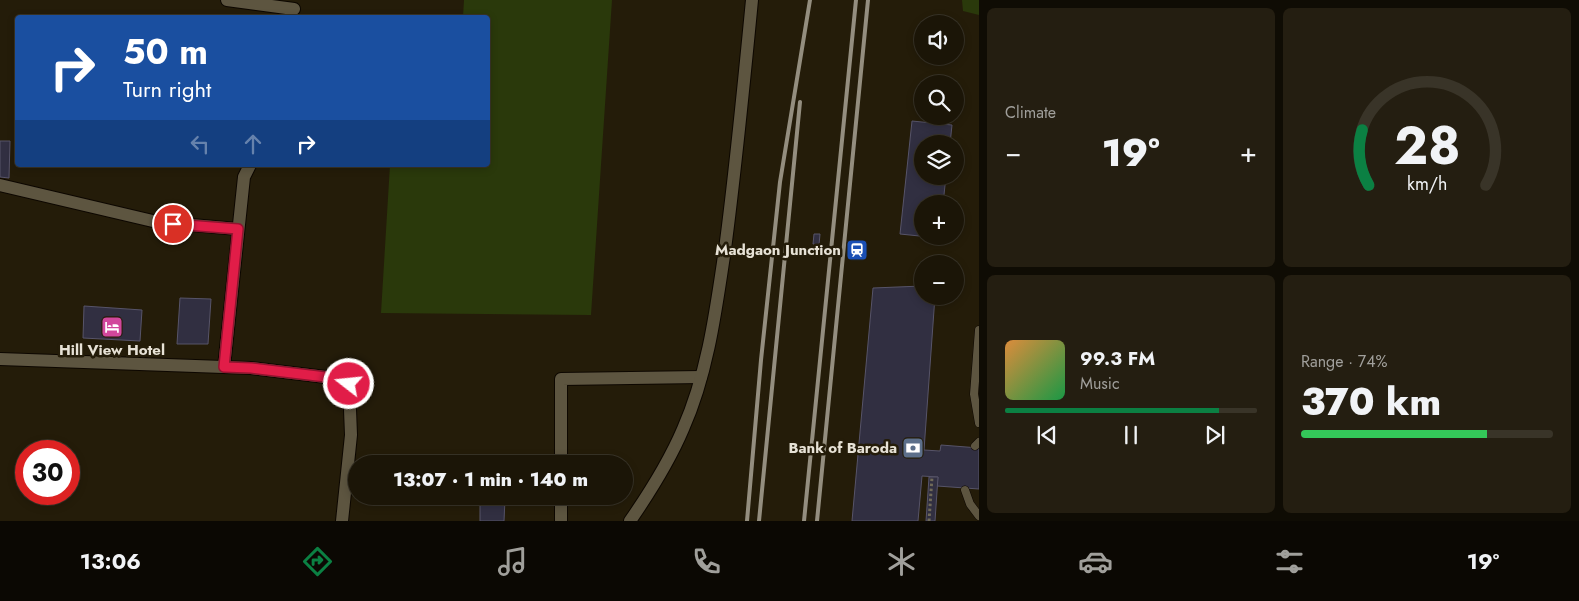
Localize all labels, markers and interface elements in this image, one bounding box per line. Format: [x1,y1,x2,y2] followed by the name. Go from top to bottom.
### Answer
[914,15,964,305] map controls
[914,15,964,65] button: sound
[123,27,208,77] text: 50 m
[40,35,105,100] icon: right
[123,73,211,105] text: Turn right
[914,75,964,125] button: search
[1005,101,1056,124] text: Climate
[1394,108,1460,184] text: 28
[1102,125,1160,180] text: 19°
[186,130,214,158] icon: left
[239,130,267,158] icon: ahead
[292,130,320,158] icon: right
[1005,132,1022,173] text: −
[1240,132,1257,173] text: +
[914,135,964,185] button: layers
[1407,171,1447,197] text: km/h
[914,195,964,245] button: +
[152,203,194,245] pin
[159,210,187,238] icon: arrive
[845,238,869,262] station icon: Madgaon Junction
[715,239,841,261] place label: Madgaon Junction
[914,255,964,305] button: −
[100,315,124,339] hotel icon: Hill View Hotel
[59,339,165,361] place label: Hill View Hotel
[1080,345,1155,372] text: 99.3 FM
[1301,350,1388,373] text: Range · 74%
[322,357,374,409] position arrow
[1080,372,1120,395] text: Music
[1301,374,1441,429] text: 370 km
[1033,421,1061,449] icon: previous
[1117,421,1145,449] icon: pause
[1201,421,1229,449] icon: next
[901,436,925,460] bank icon: Bank of Baroda
[788,437,897,459] place label: Bank of Baroda
[15,440,80,505] speed limit sign: 30
[393,466,588,493] text: 13:07 · 1 min · 140 m
[300,544,335,579] icon: directions
[495,544,530,579] icon: music
[689,544,724,579] icon: phone
[884,544,919,579] icon: climate
[1078,544,1113,579] icon: car
[1272,544,1307,579] icon: filters
[80,545,141,577] text: 13:06
[1467,545,1499,577] text: 19°

